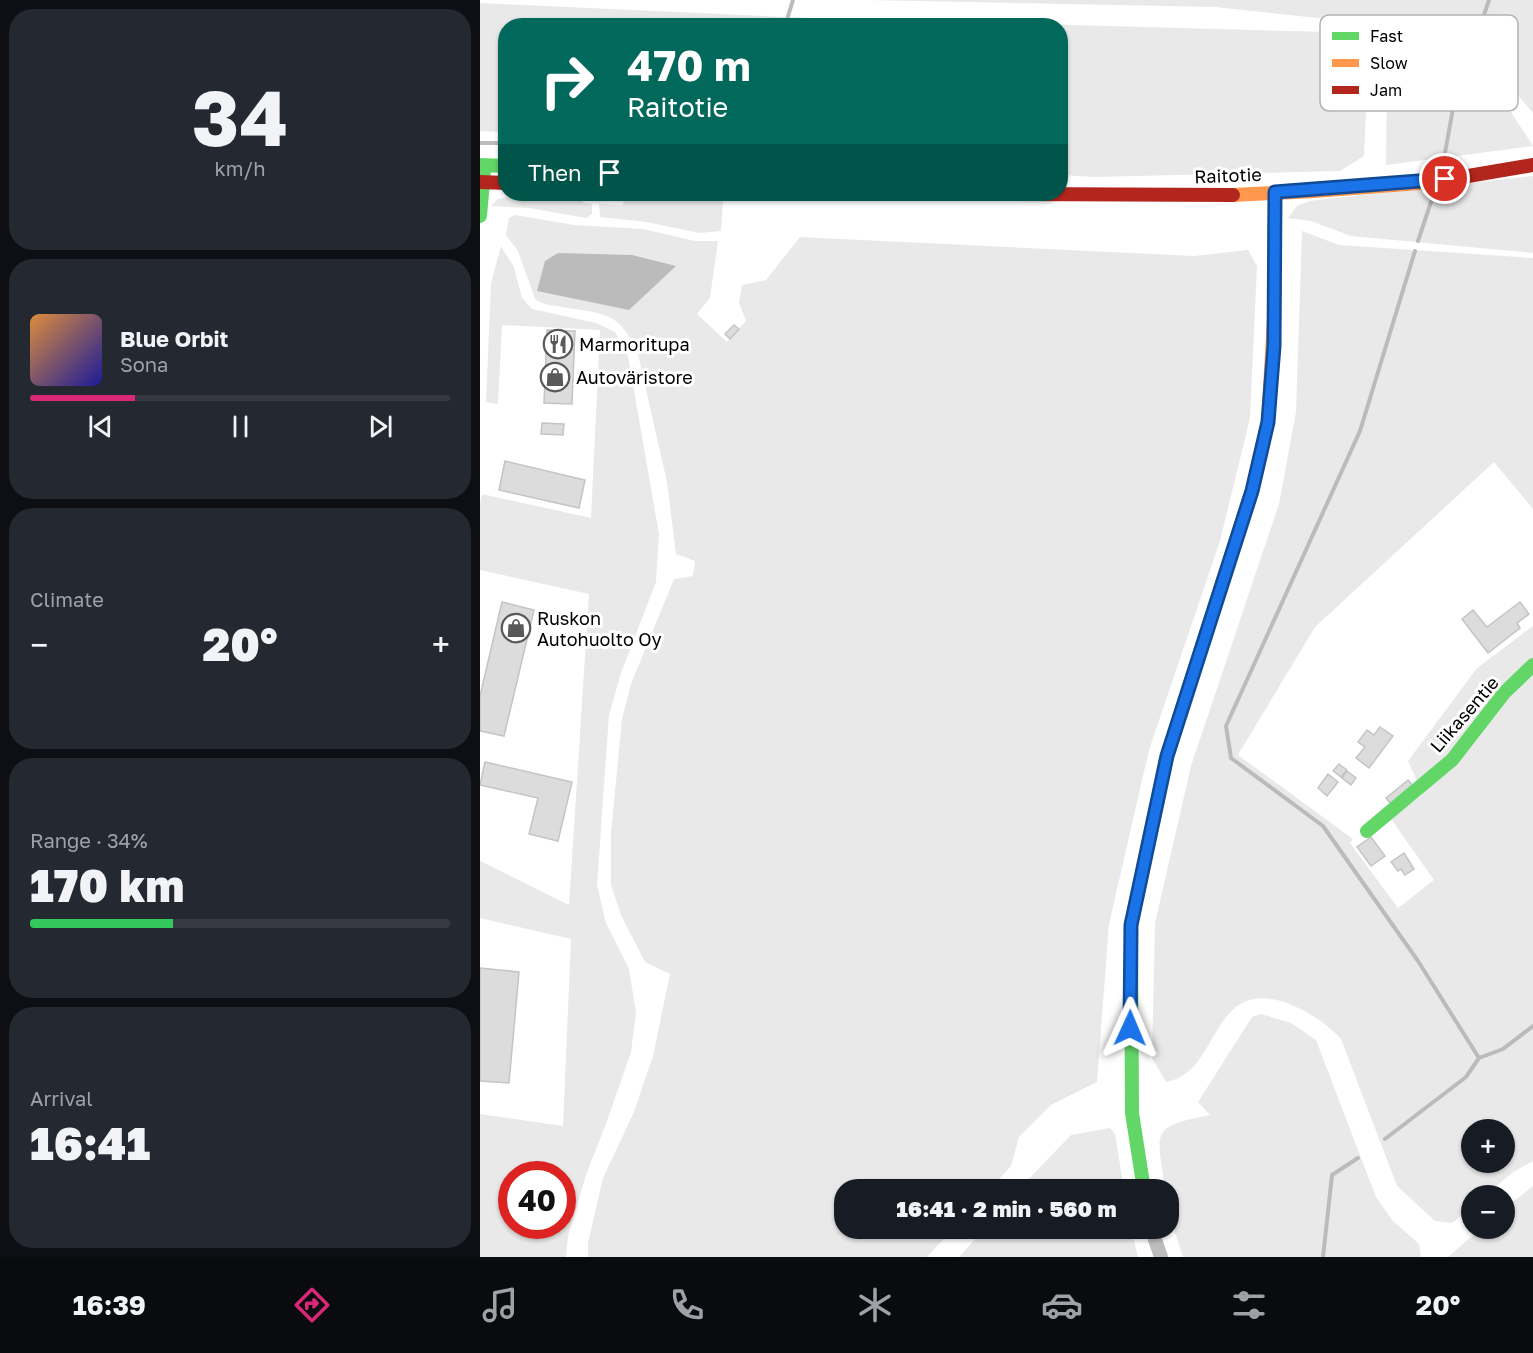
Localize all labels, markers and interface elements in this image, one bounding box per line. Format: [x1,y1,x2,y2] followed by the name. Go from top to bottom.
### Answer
[1320,15,1518,111] legend
[1370,26,1403,46] text: Fast
[627,40,751,90] text: 470 m
[528,42,606,120] icon: right
[1370,53,1408,73] text: Slow
[192,70,288,163] text: 34
[1370,80,1402,100] text: Jam
[627,91,728,123] text: Raitotie
[1419,153,1470,204] pin
[215,156,265,180] text: km/h
[593,156,626,189] icon: arrive
[528,159,581,186] text: Then
[1428,162,1461,195] icon: arrive
[1194,163,1262,187] street label: Raitotie
[120,325,228,352] text: Blue Orbit
[542,328,574,360] restaurant icon: Marmoritupa
[579,333,690,355] place label: Marmoritupa
[120,352,168,376] text: Sona
[539,361,571,393] shop icon: Autoväristore
[576,366,693,388] place label: Autoväristore
[84,410,117,443] icon: previous
[224,410,257,443] icon: pause
[364,410,397,443] icon: next
[30,587,104,611] text: Climate
[537,607,662,650] place label: Ruskon Autohuolto Oy
[500,612,532,644] shop icon: Ruskon Autohuolto Oy
[202,617,278,671] text: 20°
[30,625,48,664] text: −
[432,625,450,664] text: +
[1425,672,1503,756] street label: Liikasentie
[30,828,148,852] text: Range · 34%
[30,858,185,912] text: 170 km
[1098,996,1162,1060] position arrow
[30,1086,93,1110] text: Arrival
[30,1116,150,1170] text: 16:41
[1461,1119,1515,1239] map controls
[1461,1119,1515,1173] button: +
[498,1161,576,1239] speed limit sign: 40
[1461,1185,1515,1239] button: −
[896,1195,1117,1222] text: 16:41 · 2 min · 560 m
[291,1284,333,1326] icon: directions
[479,1284,521,1326] icon: music
[666,1284,708,1326] icon: phone
[854,1284,896,1326] icon: climate
[1041,1284,1083,1326] icon: car
[1228,1284,1270,1326] icon: filters
[73,1289,146,1321] text: 16:39
[1416,1289,1460,1321] text: 20°

